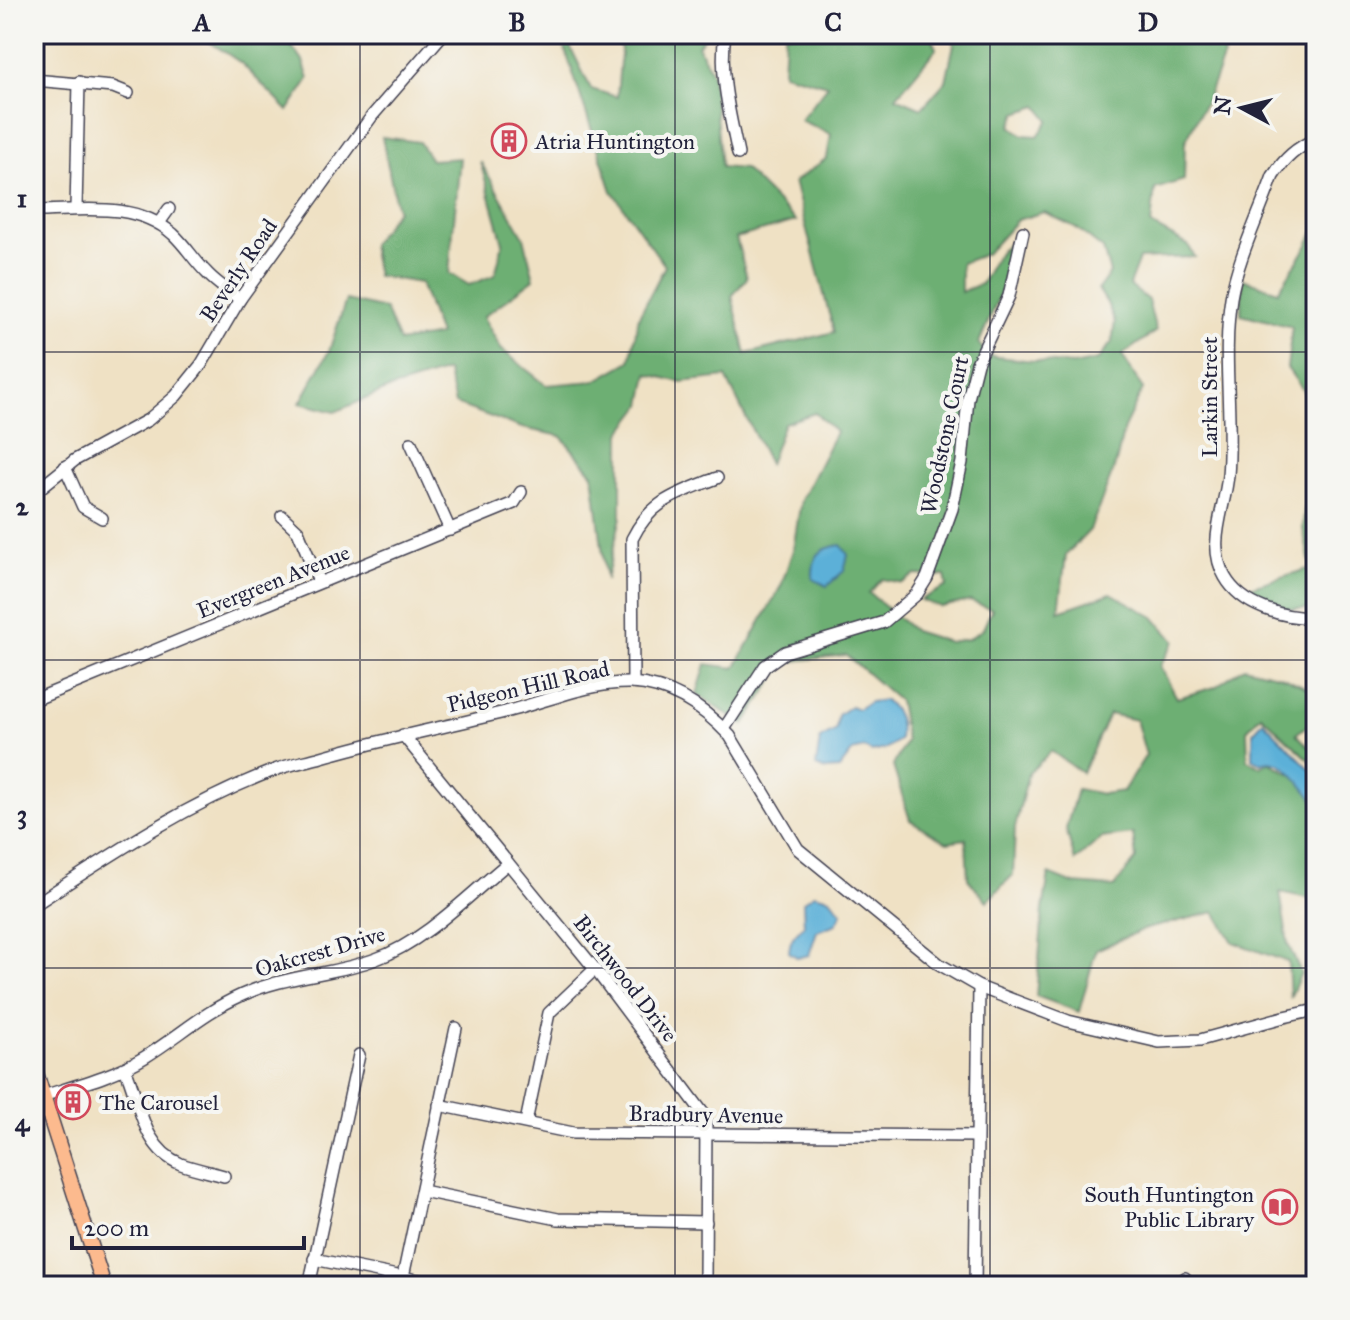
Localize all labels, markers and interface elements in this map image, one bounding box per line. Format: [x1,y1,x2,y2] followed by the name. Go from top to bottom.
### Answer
[191,6,211,38] text: A
[508,6,526,38] text: B
[824,6,842,38] text: C
[1138,6,1158,38] text: D
[1202,68,1282,148] north arrow
[1208,94,1237,117] text: N
[490,122,528,160] building icon: Atria Huntington
[534,128,695,155] place label: Atria Huntington
[17,182,27,214] text: 1
[194,214,283,327] street label: Beverly Road
[1196,336,1223,458] street label: Larkin Street
[915,354,974,516] street label: Woodstone Court
[16,490,30,522] text: 2
[193,539,354,624] street label: Evergreen Avenue
[444,655,612,718] street label: Pidgeon Hill Road
[17,798,27,830] text: 3
[568,910,683,1047] street label: Birchwood Drive
[252,920,388,983] street label: Oakcrest Drive
[54,1083,92,1121] building icon: The Carousel
[99,1089,219,1116] place label: The Carousel
[628,1100,784,1129] street label: Bradbury Avenue
[15,1106,31,1138] text: 4
[1084,1181,1255,1233] place label: South Huntington Public Library
[1261,1188,1299,1226] library icon: South Huntington Public Library
[72,1200,304,1250] scale bar
[84,1213,149,1243] text: 200 m

